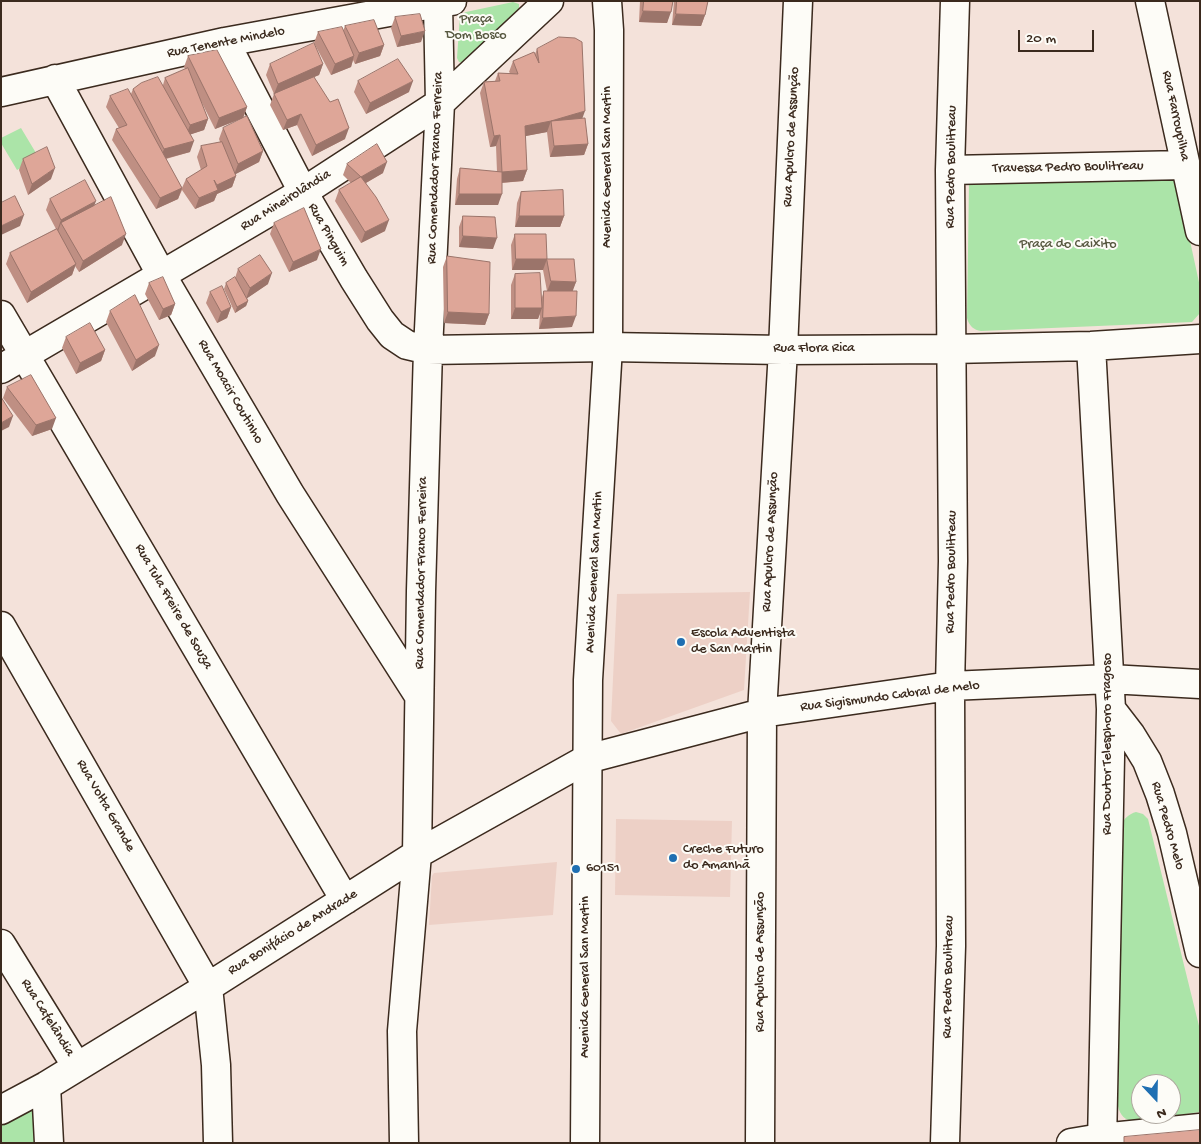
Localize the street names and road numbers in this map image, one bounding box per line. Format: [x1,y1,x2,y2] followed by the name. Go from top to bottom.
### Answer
[166,23,286,63] street label: Rua Tenente Mindelo
[780,66,804,208] street label: Rua Apulcro de Assunção
[1157,69,1193,163] street label: Rua Farroupilha
[424,71,448,265] street label: Rua Comendador Franco Ferreira
[600,86,616,248] street label: Avenida General San Martin
[943,105,961,229] street label: Rua Pedro Boulitreau
[992,158,1144,178] street label: Travessa Pedro Boulitreau
[238,166,334,236] street label: Rua Mineirolândia
[303,201,353,269] street label: Rua Pinguim
[193,337,267,447] street label: Rua Moacir Coutinho
[773,341,855,357] street label: Rua Flora Rica
[759,471,783,613] street label: Rua Apulcro de Assunção
[412,477,432,669] street label: Rua Comendador Franco Ferreira
[582,491,608,653] street label: Avenida General San Martin
[943,510,961,634] street label: Rua Pedro Boulitreau
[130,541,216,673] street label: Rua Tula Freire de Souza
[1100,653,1116,835] street label: Rua Doutor Telesphoro Fragoso
[799,678,981,716] street label: Rua Sigismundo Cabral de Melo
[72,757,138,855] street label: Rua Volta Grande
[1146,780,1188,872] street label: Rua Pedro Melo
[225,886,361,980] street label: Rua Bonifácio de Andrade
[753,892,769,1032] street label: Rua Apulcro de Assunção
[578,896,594,1058] street label: Avenida General San Martin
[940,915,958,1039] street label: Rua Pedro Boulitreau
[16,976,78,1060] street label: Rua Cafelândia

